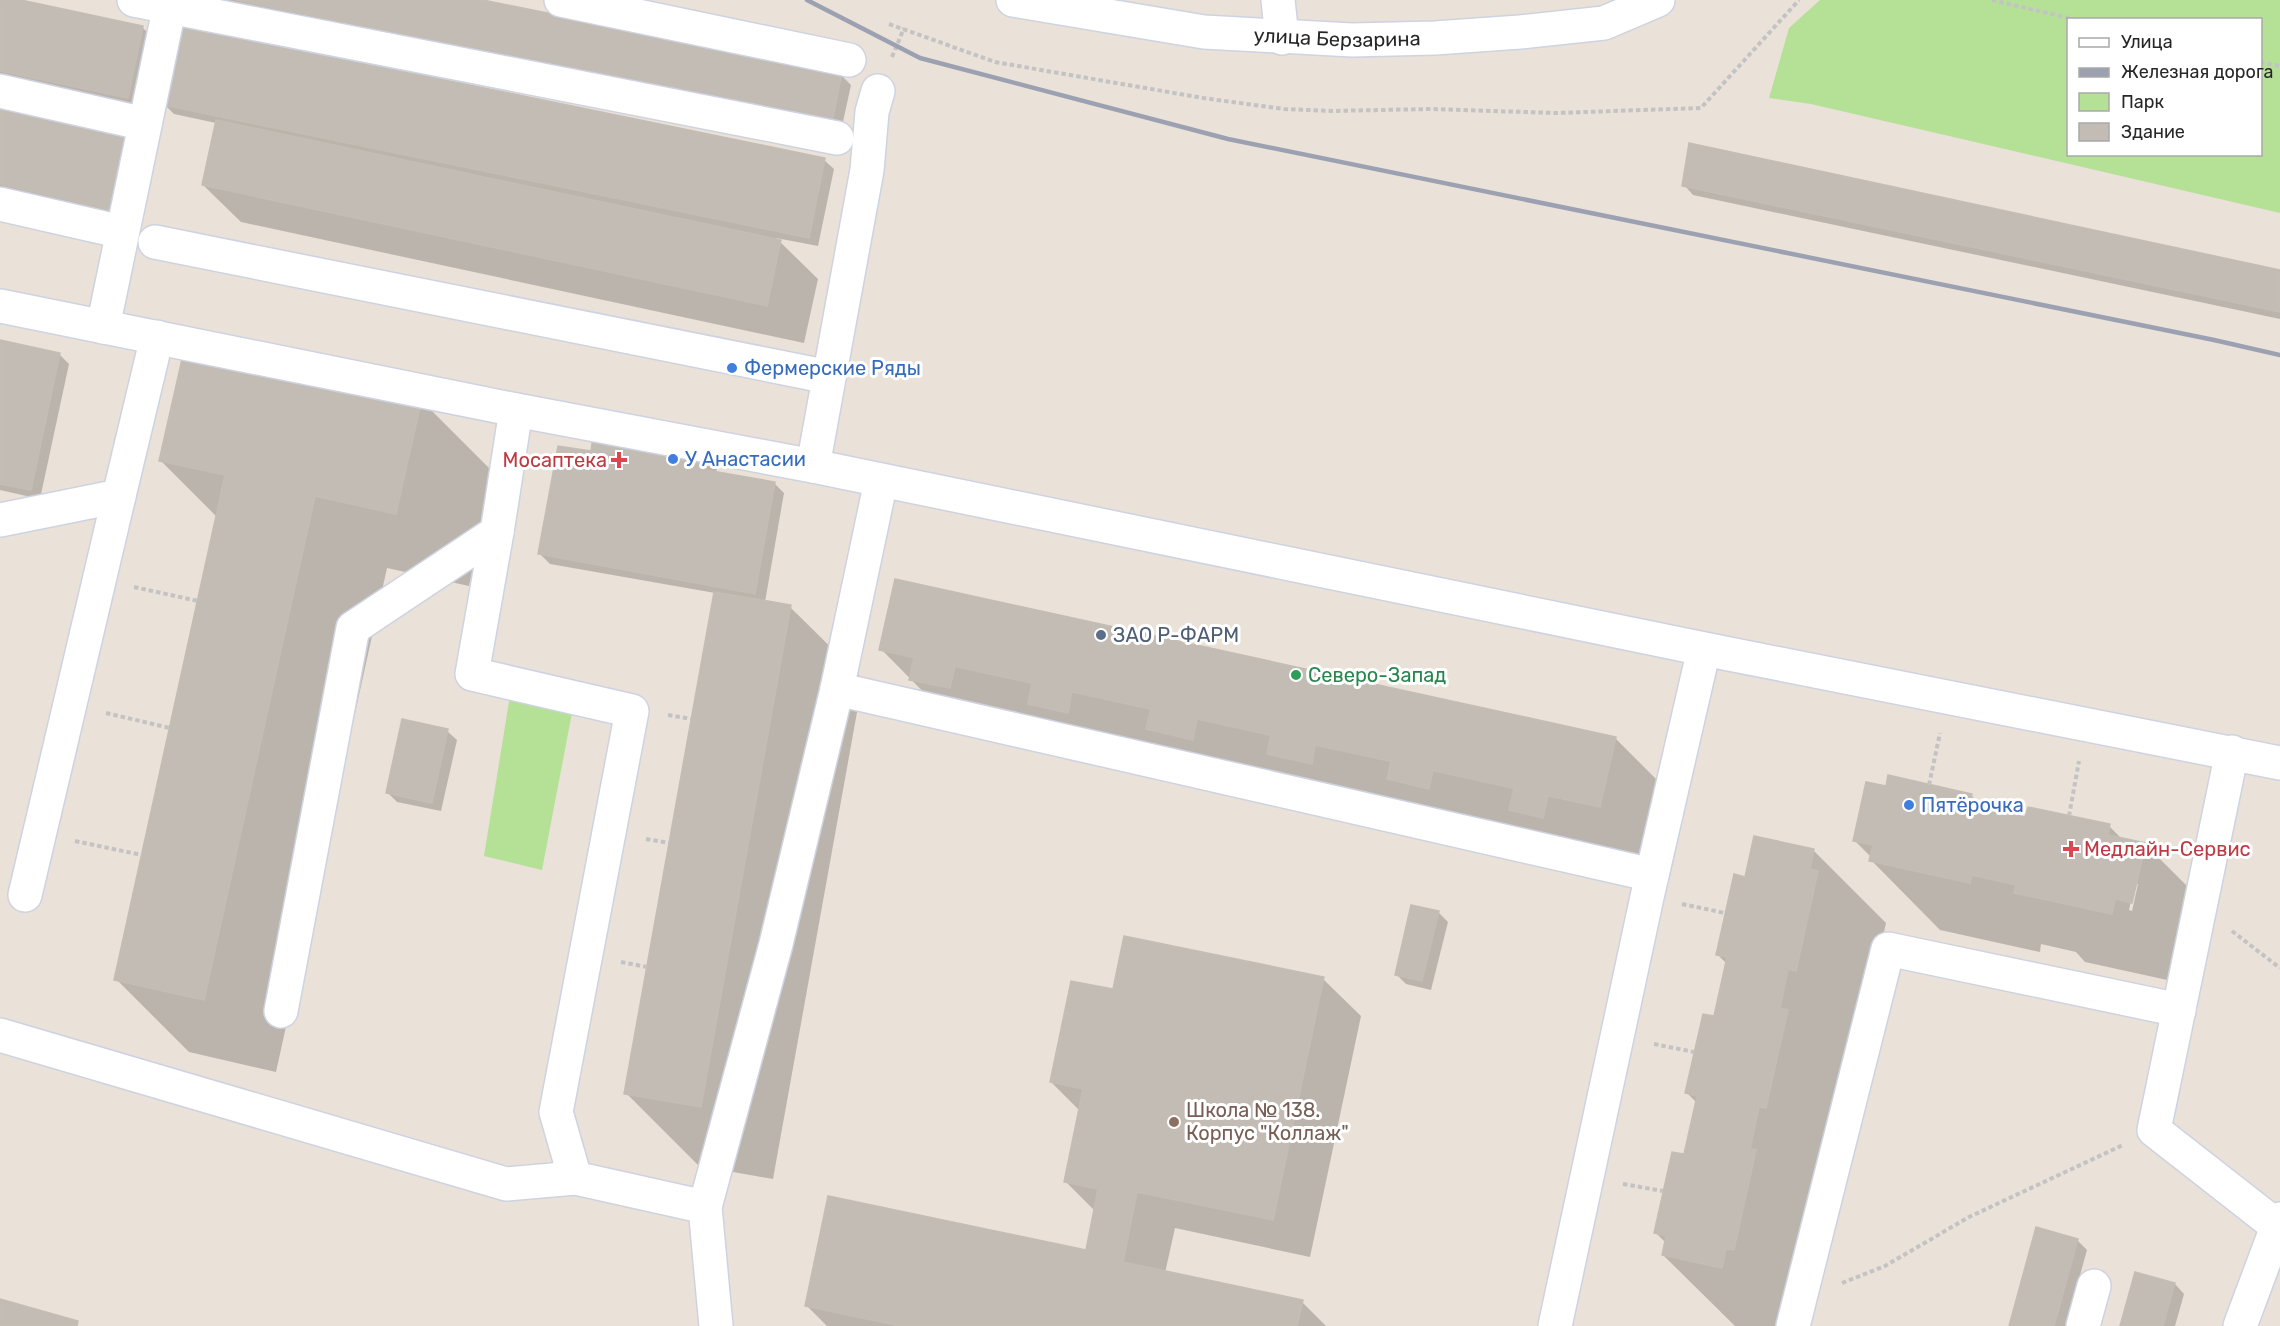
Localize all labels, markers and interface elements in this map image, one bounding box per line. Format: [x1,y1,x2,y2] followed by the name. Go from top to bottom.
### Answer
[2067,18,2262,156] legend
[1253,23,1421,52] street label: улица Берзарина
[2121,31,2173,53] text: Улица
[2121,61,2274,83] text: Железная дорога
[2121,91,2165,113] text: Парк
[2121,121,2185,143] text: Здание
[744,356,921,380] place label: Фермерские Ряды
[725,361,739,375] marker: Фермерские Ряды
[685,447,806,471] place label: У Анастасии
[503,448,607,472] place label: Мосаптека
[666,452,680,466] marker: У Анастасии
[612,453,626,467] marker: Мосаптека
[1113,623,1239,647] place label: ЗАО Р-ФАРМ
[1094,628,1108,642] marker: ЗАО Р-ФАРМ
[1308,663,1446,687] place label: Северо-Запад
[1289,668,1303,682] marker: Северо-Запад
[1921,793,2024,817] place label: Пятёрочка
[1902,798,1916,812] marker: Пятёрочка
[2084,837,2251,861] place label: Медлайн-Сервис
[2062,840,2080,858] marker: Медлайн-Сервис
[1186,1098,1349,1145] place label: Школа № 138. Корпус "Коллаж"
[1167,1115,1181,1129] marker: Школа № 138. Корпус "Коллаж"

